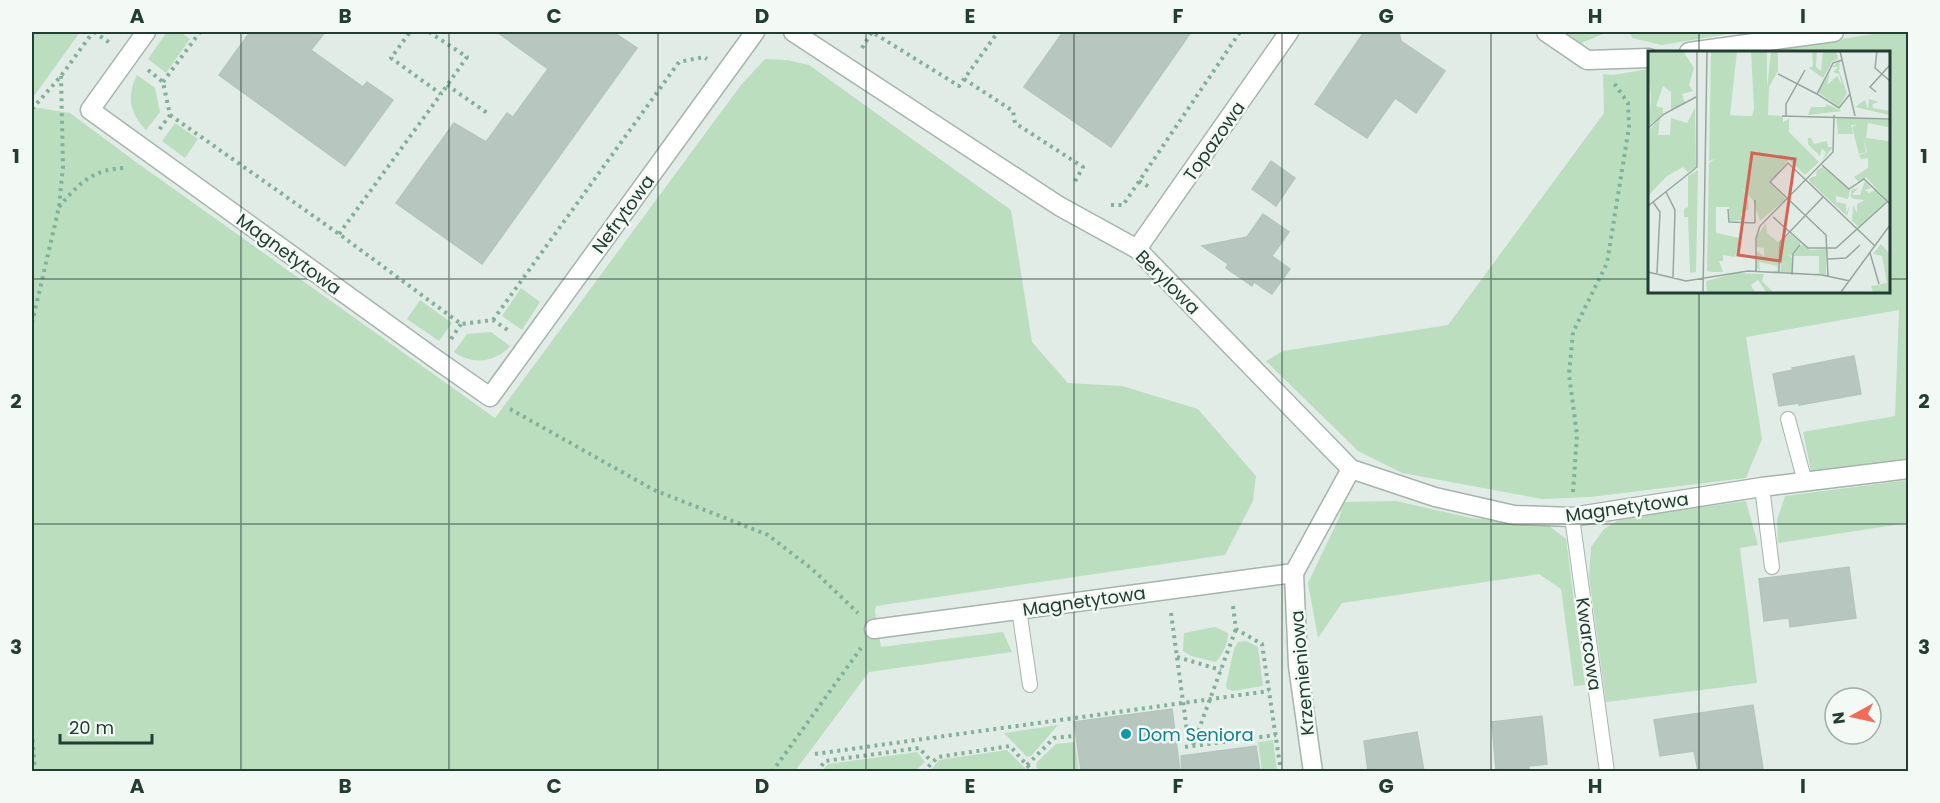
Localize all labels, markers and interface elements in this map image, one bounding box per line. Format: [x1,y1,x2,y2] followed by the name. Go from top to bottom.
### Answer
[130,2,145,30] text: A
[338,2,352,30] text: B
[546,2,562,30] text: C
[755,2,769,30] text: D
[965,2,975,30] text: E
[1173,2,1184,30] text: F
[1378,2,1394,30] text: G
[1588,2,1602,30] text: H
[1800,2,1806,30] text: I
[1648,51,1889,292] inset map
[1177,96,1251,186] street label: Topazowa
[12,142,20,170] text: 1
[1920,142,1928,170] text: 1
[586,170,660,258] street label: Nefrytowa
[231,207,347,301] street label: Magnetytowa
[1130,244,1206,320] street label: Berylowa
[10,387,22,415] text: 2
[1918,387,1930,415] text: 2
[1564,486,1690,528] street label: Magnetytowa
[1021,580,1147,622] street label: Magnetytowa
[1570,596,1608,692] street label: Kwarcowa
[1284,609,1320,737] street label: Krzemieniowa
[10,633,22,661] text: 3
[1918,633,1930,661] text: 3
[1823,686,1883,746] north arrow
[60,707,152,745] scale bar
[1826,710,1851,726] text: N
[69,715,114,740] text: 20 m
[1138,722,1254,747] place label: Dom Seniora
[1119,727,1133,741] marker: Dom Seniora
[130,772,145,800] text: A
[338,772,352,800] text: B
[546,772,562,800] text: C
[755,772,769,800] text: D
[965,772,975,800] text: E
[1173,772,1184,800] text: F
[1378,772,1394,800] text: G
[1588,772,1602,800] text: H
[1800,772,1806,800] text: I

